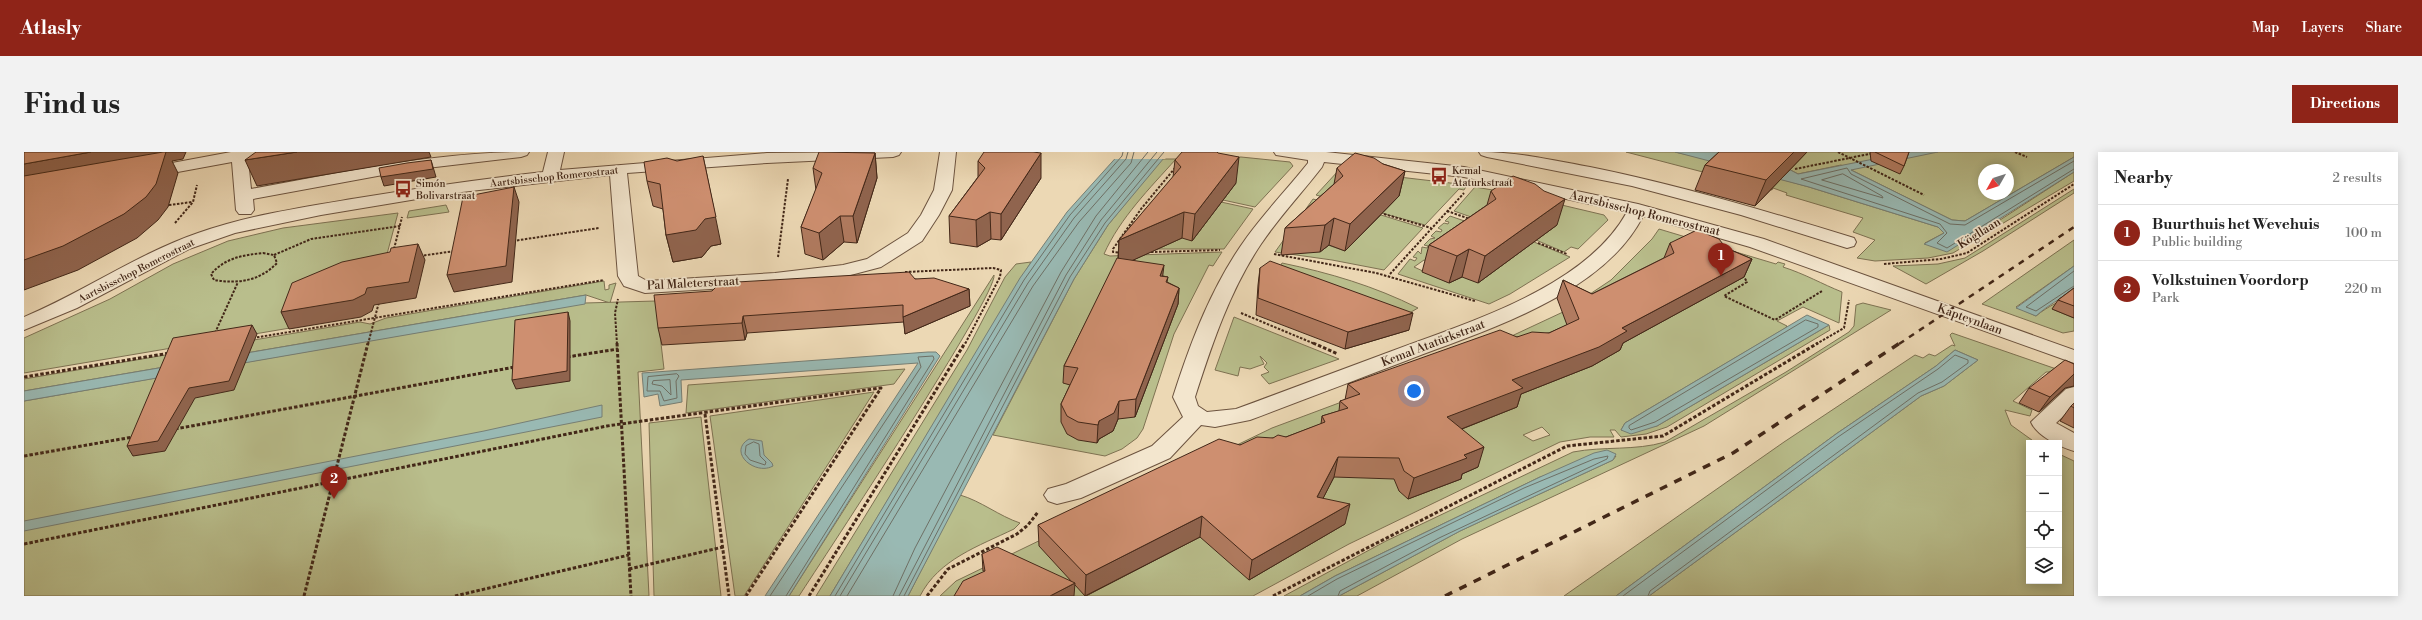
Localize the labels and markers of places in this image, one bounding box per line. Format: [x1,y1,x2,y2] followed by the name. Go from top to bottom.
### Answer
[1451,165,1513,189] place label: Kemal Ataturkstraat
[1429,166,1449,186] bus stop icon: Kemal Ataturkstraat
[415,178,476,202] place label: Simón Bolivarstraat
[393,179,413,199] bus stop icon: Simón Bolivarstraat
[1708,243,1734,276] pin: 1
[321,466,347,499] pin: 2

